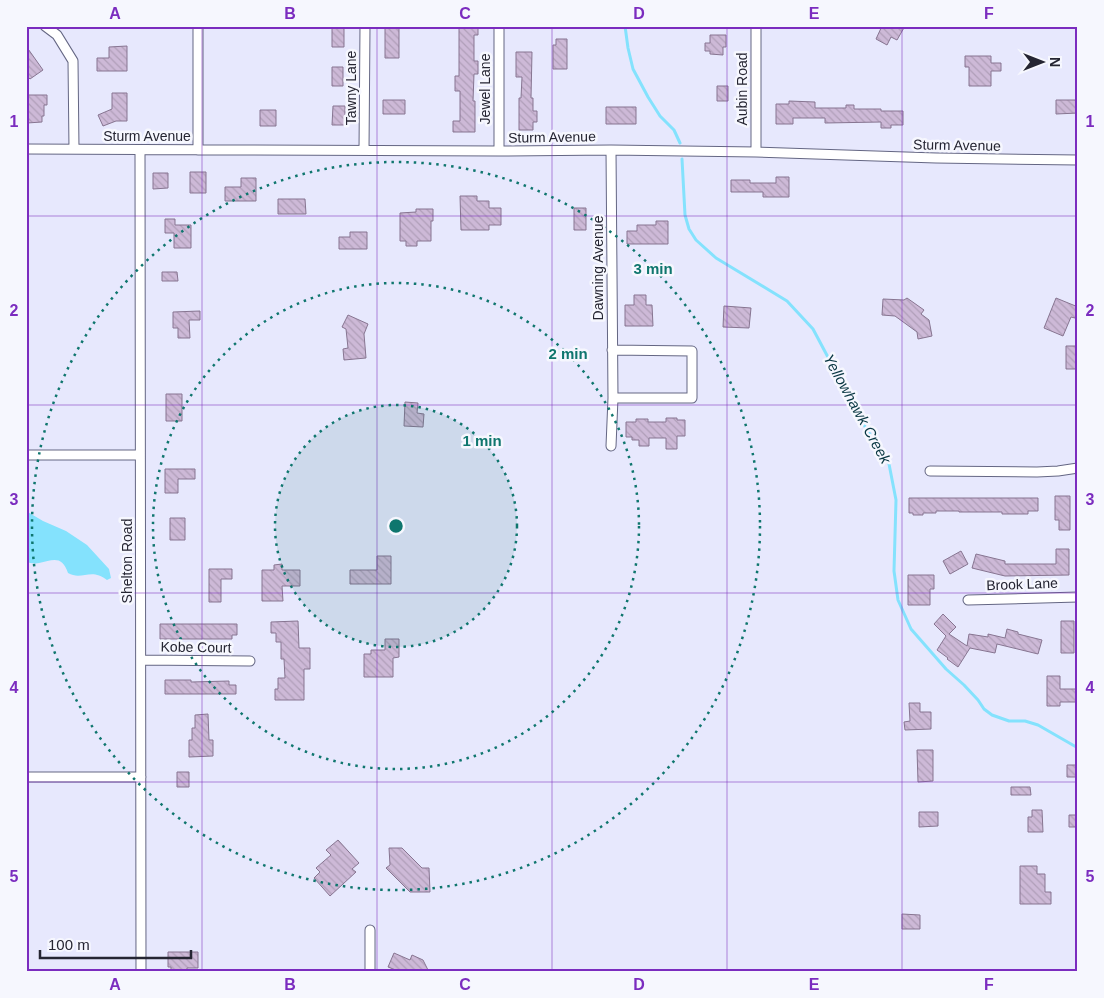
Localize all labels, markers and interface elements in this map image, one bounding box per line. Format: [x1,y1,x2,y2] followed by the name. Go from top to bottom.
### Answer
[109,5,121,22] text: A
[284,5,296,22] text: B
[459,5,471,22] text: C
[633,5,645,22] text: D
[809,5,820,22] text: E
[984,5,994,22] text: F
[1016,38,1066,88] north arrow
[343,50,359,125] street label: Tawny Lane
[734,52,750,126] street label: Aubin Road
[477,53,493,124] street label: Jewel Lane
[1047,57,1063,67] text: N
[10,113,19,130] text: 1
[1086,113,1095,130] text: 1
[103,128,191,144] street label: Sturm Avenue
[508,128,596,146] street label: Sturm Avenue
[913,136,1001,154] street label: Sturm Avenue
[590,215,606,320] street label: Dawning Avenue
[633,260,673,277] text: 3 min
[10,302,19,319] text: 2
[1086,302,1095,319] text: 2
[548,345,588,362] text: 2 min
[820,351,895,468] water label: Yellowhawk Creek
[462,432,502,449] text: 1 min
[10,491,19,508] text: 3
[1086,491,1095,508] text: 3
[387,517,405,535] centre of rings
[119,519,135,603] street label: Shelton Road
[986,575,1058,593] street label: Brook Lane
[160,638,232,656] street label: Kobe Court
[10,679,19,696] text: 4
[1086,679,1095,696] text: 4
[10,868,19,885] text: 5
[1086,868,1095,885] text: 5
[40,928,191,960] scale bar
[48,936,90,953] text: 100 m
[109,976,121,993] text: A
[284,976,296,993] text: B
[459,976,471,993] text: C
[633,976,645,993] text: D
[809,976,820,993] text: E
[984,976,994,993] text: F

